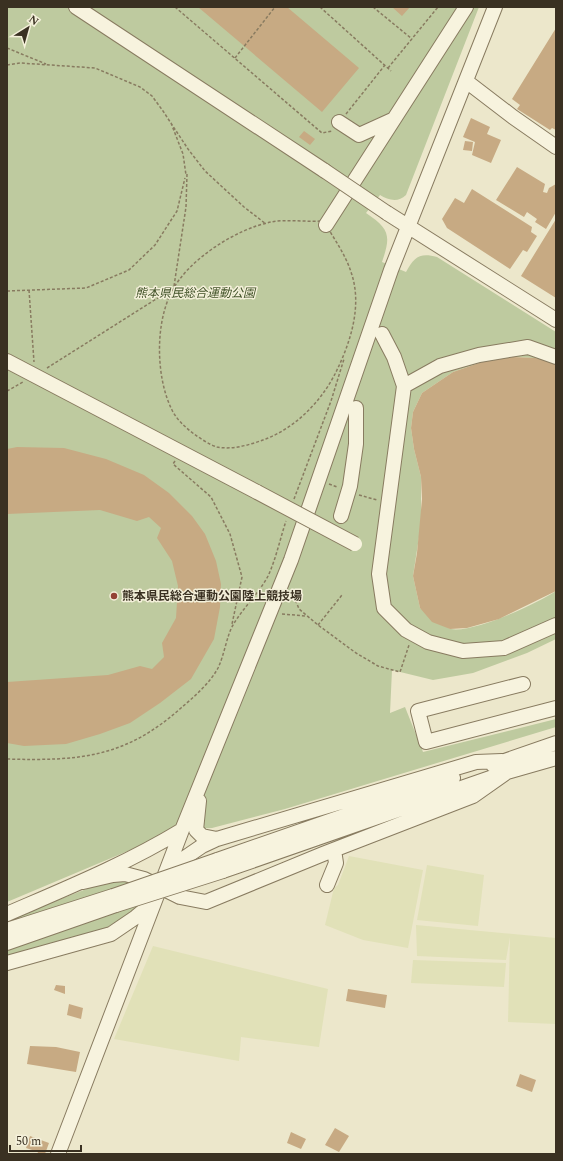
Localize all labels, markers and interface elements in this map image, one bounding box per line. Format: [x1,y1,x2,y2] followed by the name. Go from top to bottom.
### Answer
[8,8,48,48] north arrow
[25,11,42,30] text: N
[135,284,257,303] park label: 熊本県民総合運動公園
[122,587,302,606] place label: 熊本県民総合運動公園陸上競技場
[109,591,119,601] marker: 熊本県民総合運動公園陸上競技場
[10,1127,81,1153] scale bar
[16,1132,41,1151] text: 50 m

